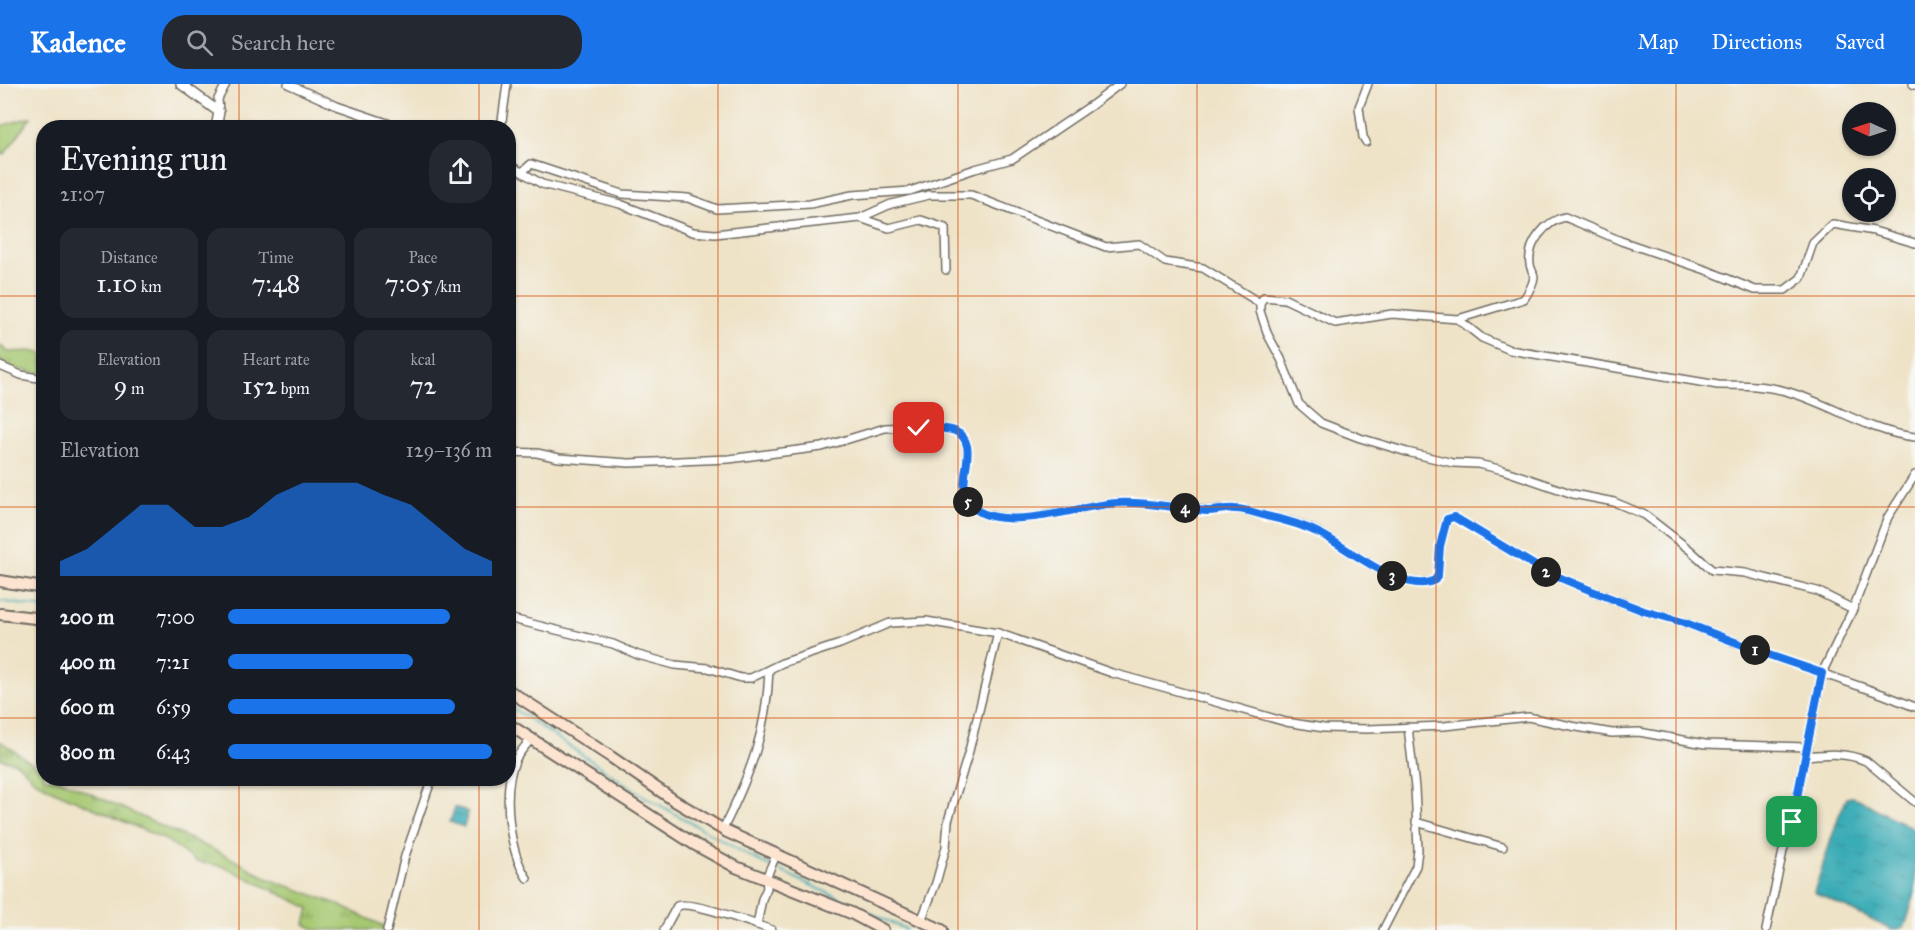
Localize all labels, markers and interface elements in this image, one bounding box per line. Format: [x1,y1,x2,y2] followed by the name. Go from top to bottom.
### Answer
[162,15,582,69] search box
[30,25,126,60] text: Kadence
[183,26,216,59] icon: search
[231,29,335,56] text: Search here
[1638,29,1679,55] text: Map
[1712,29,1802,55] text: Directions
[1835,29,1885,55] text: Saved
[1842,102,1896,156] north arrow
[1842,102,1896,222] map controls
[60,139,227,179] text: Evening run
[429,140,492,203] button: share
[1842,168,1896,222] button: locate
[60,182,105,206] text: 21:07
[100,248,158,267] text: Distance
[258,248,294,267] text: Time
[408,248,438,267] text: Pace
[96,267,137,299] text: 1.10
[252,267,300,299] text: 7:48
[385,267,433,299] text: 7:05
[137,277,162,296] text: km
[433,277,461,296] text: /km
[97,350,161,369] text: Elevation
[242,350,310,369] text: Heart rate
[410,350,436,369] text: kcal
[114,369,128,401] text: 9
[242,369,277,401] text: 152
[410,369,436,401] text: 72
[128,379,144,398] text: m
[277,379,310,398] text: bpm
[893,402,944,453] pin
[902,411,935,444] icon: check
[60,438,139,462] text: Elevation
[406,438,492,462] text: 129–136 m
[953,487,983,517] pin: 5
[964,492,972,511] text: 5
[1170,493,1200,523] pin: 4
[1181,498,1189,517] text: 4
[1531,557,1561,587] pin: 2
[1377,561,1407,591] pin: 3
[1542,562,1550,581] text: 2
[1389,566,1395,585] text: 3
[60,605,114,629] text: 200 m
[156,605,195,629] text: 7:00
[1740,635,1770,665] pin: 1
[1752,640,1758,659] text: 1
[60,650,116,674] text: 400 m
[156,650,189,674] text: 7:21
[60,695,115,719] text: 600 m
[156,695,191,719] text: 6:59
[60,740,115,764] text: 800 m
[156,740,190,764] text: 6:43
[1766,796,1817,847] pin
[1775,805,1808,838] icon: arrive

